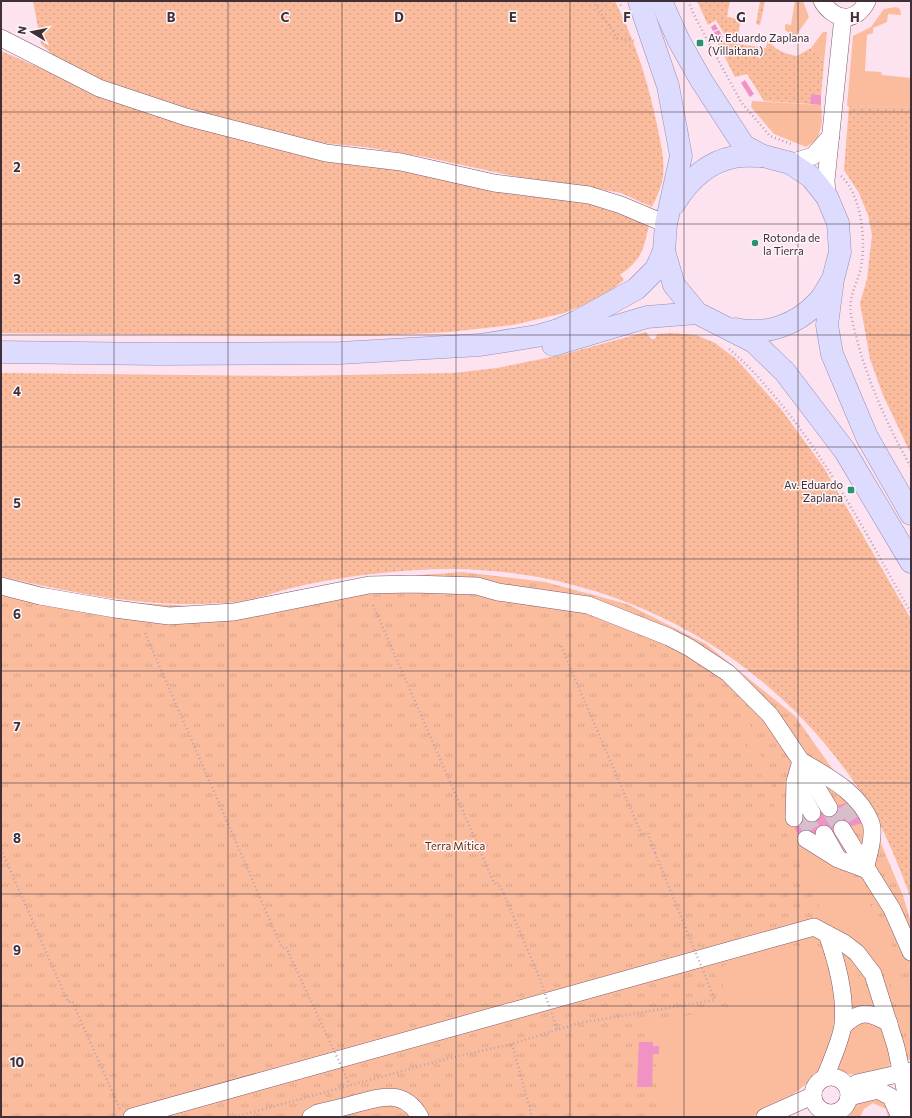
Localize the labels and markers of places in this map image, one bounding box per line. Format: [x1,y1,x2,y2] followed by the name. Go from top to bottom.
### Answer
[708,31,809,57] place label: Av. Eduardo Zaplana (Villaitana)
[695,38,705,48] marker: Av. Eduardo Zaplana (Villaitana)
[763,231,820,257] place label: Rotonda de la Tierra
[750,238,760,248] marker: Rotonda de la Tierra
[784,478,843,504] place label: Av. Eduardo Zaplana
[846,485,856,495] marker: Av. Eduardo Zaplana

